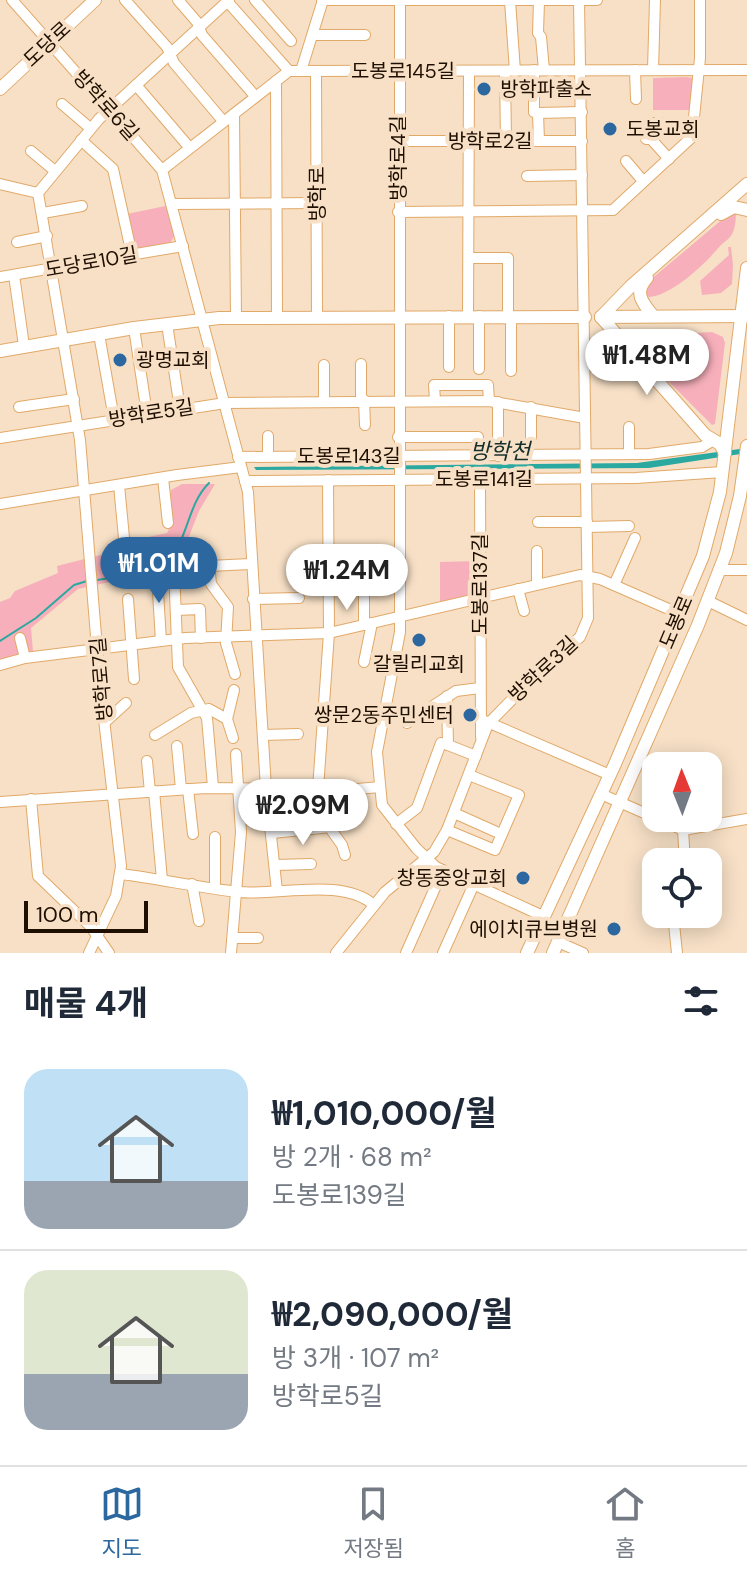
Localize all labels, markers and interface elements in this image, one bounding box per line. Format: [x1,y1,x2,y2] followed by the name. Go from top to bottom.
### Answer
[18,16,76,72] street label: 도당로
[351,58,455,84] street label: 도봉로145길
[68,64,144,146] street label: 방학로6길
[500,76,592,102] place label: 방학파출소
[475,80,493,98] marker: 방학파출소
[385,115,411,201] street label: 방학로4길
[626,116,700,142] place label: 도봉교회
[601,120,619,138] marker: 도봉교회
[447,128,533,154] street label: 방학로2길
[304,166,330,222] street label: 방학로
[43,241,139,283] street label: 도당로10길
[582,329,712,397] pin: ₩1.48M
[603,338,691,372] text: ₩1.48M
[136,347,210,373] place label: 광명교회
[111,351,129,369] marker: 광명교회
[107,393,195,433] street label: 방학로5길
[470,437,533,466] water label: 방학천
[297,443,401,469] street label: 도봉로143길
[435,466,533,492] street label: 도봉로141길
[467,533,493,635] street label: 도봉로137길
[94,537,224,605] pin: ₩1.01M
[282,544,412,612] pin: ₩1.24M
[118,546,200,580] text: ₩1.01M
[304,553,390,587] text: ₩1.24M
[653,592,699,652] street label: 도봉로
[503,630,583,708] street label: 방학로3길
[410,631,428,649] marker: 갈릴리교회
[84,636,118,722] street label: 방학로7길
[373,651,465,677] place label: 갈릴리교회
[314,702,454,728] place label: 쌍문2동주민센터
[461,706,479,724] marker: 쌍문2동주민센터
[642,752,722,832] north arrow
[642,752,722,928] map controls
[238,779,368,847] pin: ₩2.09M
[256,788,350,822] text: ₩2.09M
[642,848,722,928] button: locate
[397,865,507,891] place label: 창동중앙교회
[514,869,532,887] marker: 창동중앙교회
[24,897,148,933] scale bar
[36,900,98,929] text: 100 m
[469,916,598,942] place label: 에이치큐브병원
[605,920,623,938] marker: 에이치큐브병원
[679,979,723,1023] icon: filters
[24,981,148,1026] text: 매물 4개
[272,1091,497,1136] text: ₩1,010,000/월
[88,1101,184,1197] icon: home
[272,1140,432,1174] text: 방 2개 · 68 m²
[272,1178,407,1212] text: 도봉로139길
[272,1292,513,1337] text: ₩2,090,000/월
[88,1302,184,1398] icon: home
[272,1341,439,1375] text: 방 3개 · 107 m²
[272,1379,384,1413] text: 방학로5길
[100,1482,144,1563] tab: 지도
[343,1482,404,1563] tab: 저장됨
[603,1482,647,1563] tab: 홈

